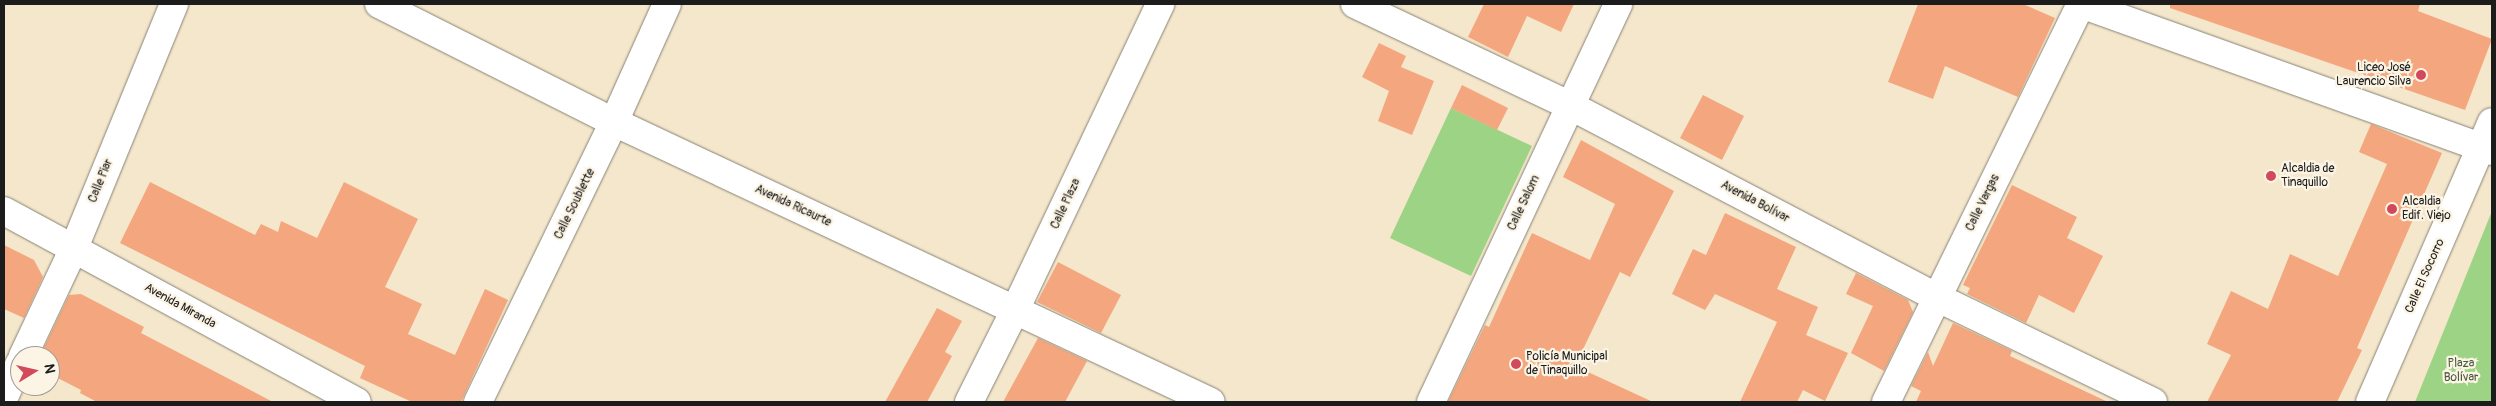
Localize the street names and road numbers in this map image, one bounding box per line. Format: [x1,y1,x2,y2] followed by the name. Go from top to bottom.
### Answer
[86,157,116,205] street label: Calle Piar
[552,166,598,242] street label: Calle Soublette
[1963,172,2003,234] street label: Calle Vargas
[1505,173,1543,233] street label: Calle Salom
[1048,176,1084,232] street label: Calle Plaza
[1718,178,1792,226] street label: Avenida Bolívar
[752,182,834,230] street label: Avenida Ricaurte
[2402,237,2448,315] street label: Calle El Socorro
[142,280,218,332] street label: Avenida Miranda

